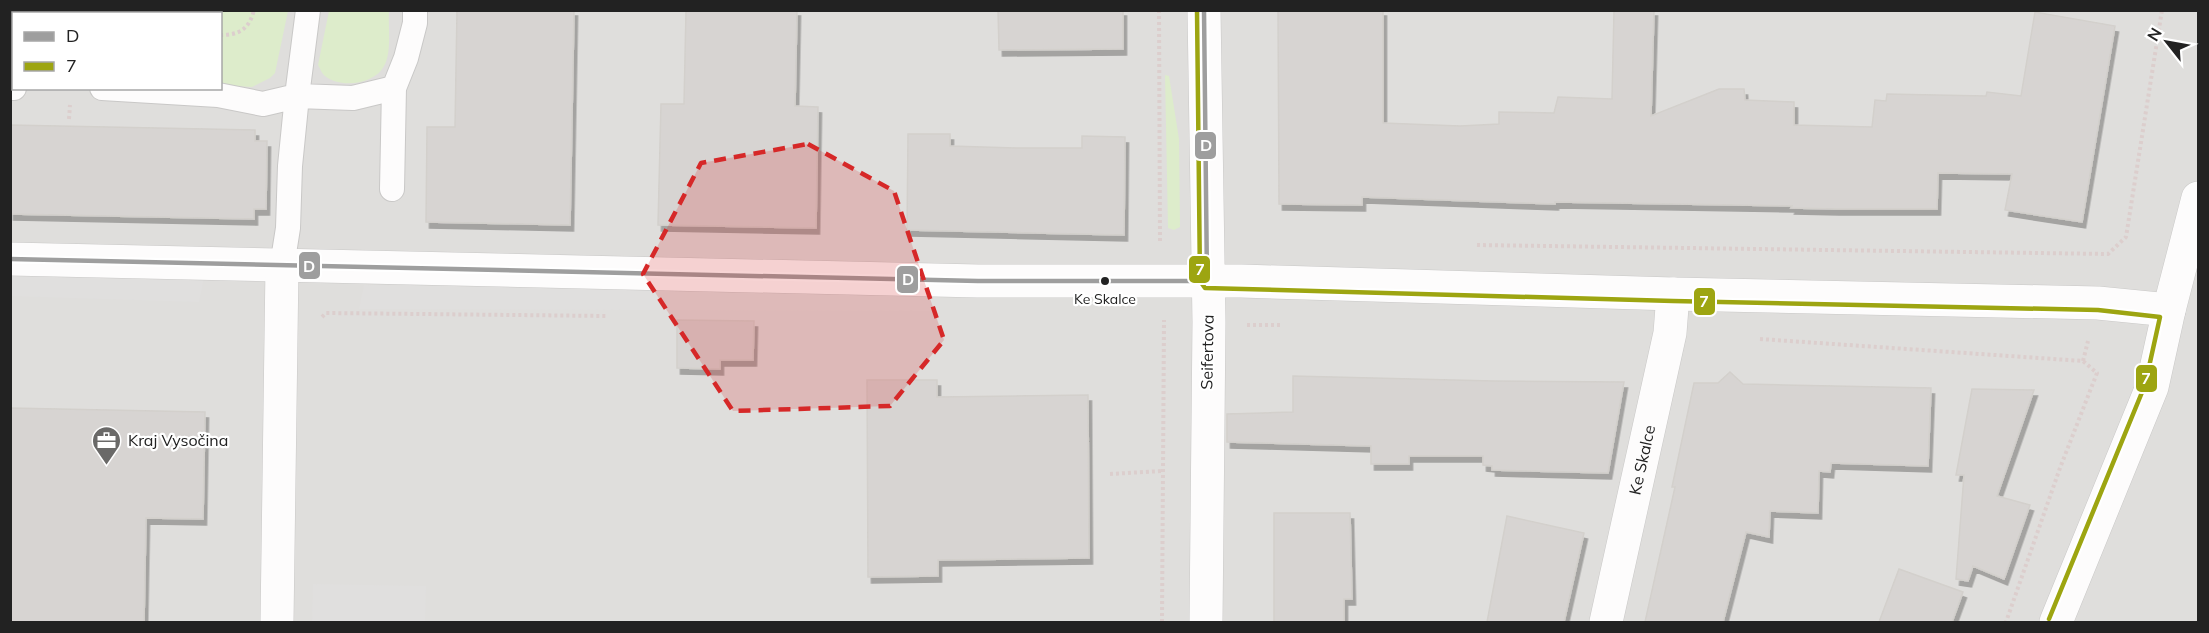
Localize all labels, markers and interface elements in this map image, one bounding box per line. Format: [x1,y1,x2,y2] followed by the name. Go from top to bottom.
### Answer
[12,12,222,90] legend
[2137,12,2197,72] north arrow
[66,24,79,47] text: D
[2142,24,2166,45] text: N
[66,54,77,77] text: 7
[1194,131,1217,160] line badge: D
[1200,135,1212,155] text: D
[298,251,321,280] line badge: D
[1188,255,1211,284] line badge: 7
[303,256,315,276] text: D
[1195,259,1205,279] text: 7
[896,265,919,294] line badge: D
[902,269,914,289] text: D
[1099,275,1111,287] marker: Ke Skalce
[1693,287,1716,316] line badge: 7
[1074,290,1136,308] place label: Ke Skalce
[1699,291,1709,311] text: 7
[1196,314,1218,390] street label: Seifertova
[2135,364,2158,393] line badge: 7
[2141,368,2151,388] text: 7
[1624,423,1659,497] street label: Ke Skalce
[91,424,123,466] office icon: Kraj Vysočina
[128,430,228,450] place label: Kraj Vysočina

